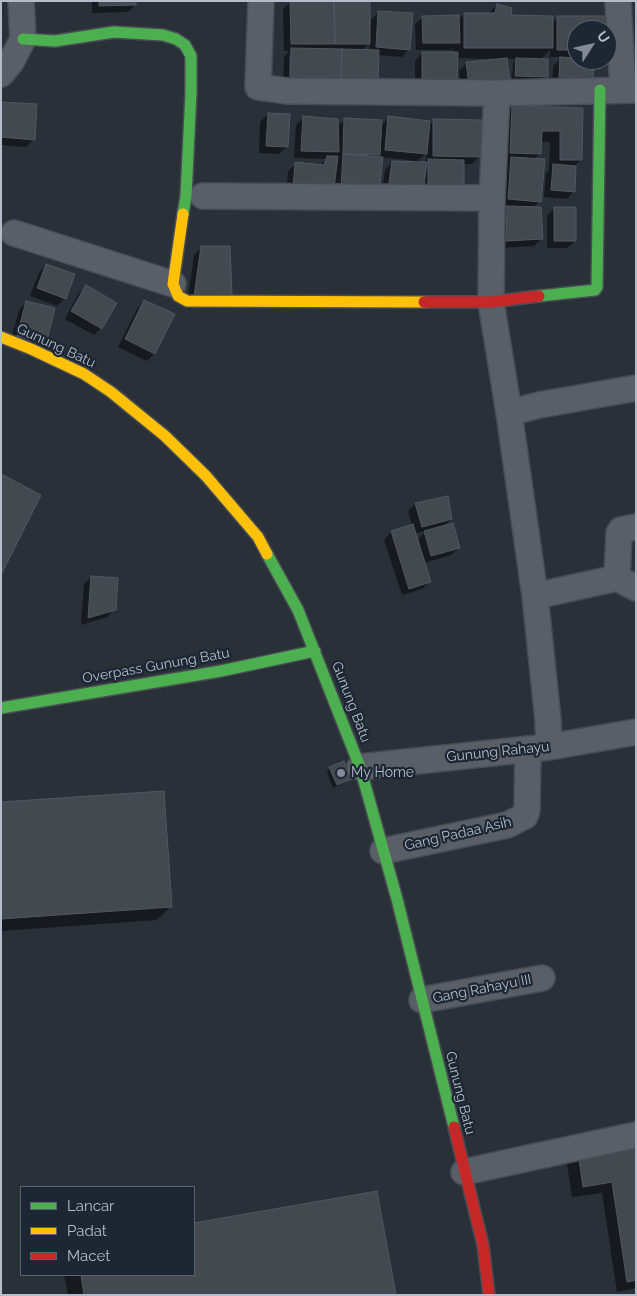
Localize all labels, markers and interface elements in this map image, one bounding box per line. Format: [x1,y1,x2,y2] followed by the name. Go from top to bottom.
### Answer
[567,20,617,70] north arrow
[594,28,613,46] text: U
[14,320,98,372] street label: Gunung Batu
[81,645,231,687] street label: Overpass Gunung Batu
[328,659,374,745] street label: Gunung Batu
[446,738,550,766] street label: Gunung Rahayu
[351,765,414,781] place label: My Home
[335,767,347,779] marker: My Home
[403,814,513,854] street label: Gang Padaa Asih
[431,971,533,1007] street label: Gang Rahayu III
[442,1050,478,1136] street label: Gunung Batu
[20,1186,195,1276] legend
[67,1197,114,1215] text: Lancar
[67,1222,107,1240] text: Padat
[67,1247,110,1265] text: Macet

